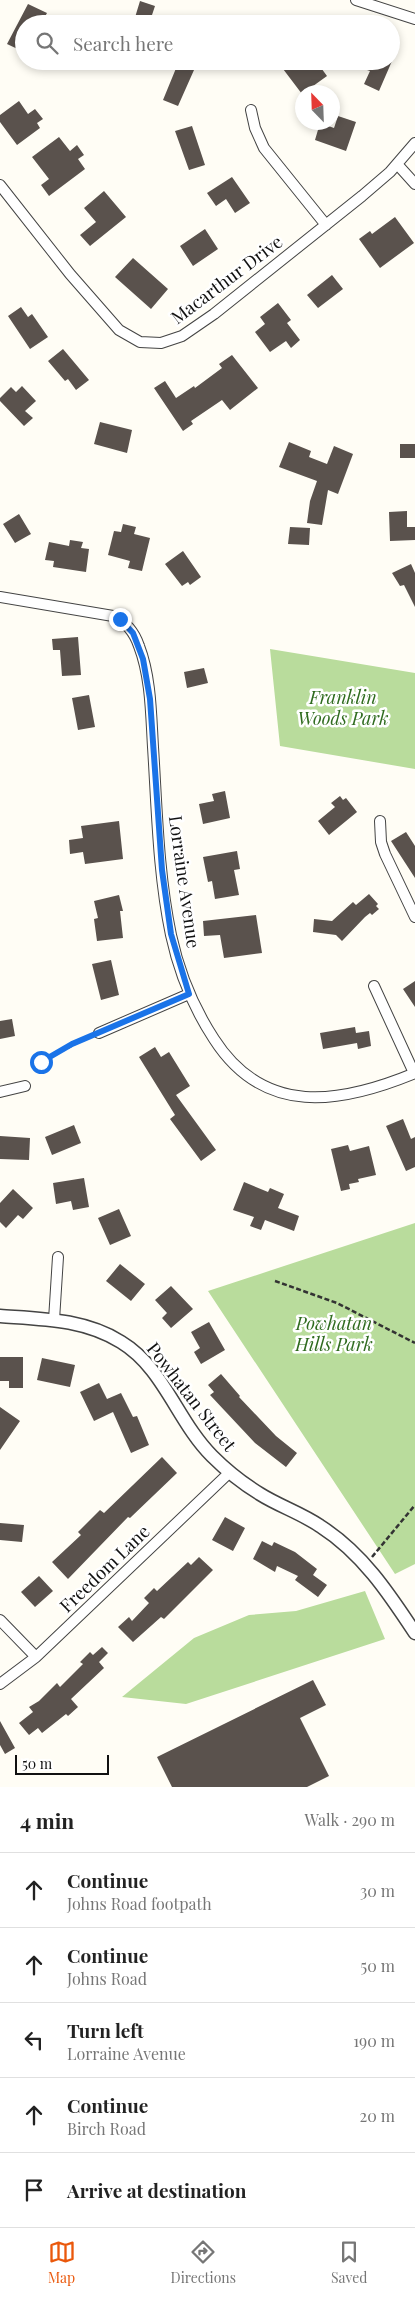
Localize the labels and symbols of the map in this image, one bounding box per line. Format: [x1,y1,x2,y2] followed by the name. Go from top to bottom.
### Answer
[295,85,340,130] north arrow
[166,229,287,329] street label: Macarthur Drive
[109,608,132,631] route end
[298,685,388,730] park label: Franklin Woods Park
[164,814,206,950] street label: Lorraine Avenue
[30,1051,53,1074] route start
[294,1311,373,1356] park label: Powhatan Hills Park
[142,1337,242,1456] street label: Powhatan Street
[54,1519,154,1617] street label: Freedom Lane
[15,1752,109,1775] scale bar

